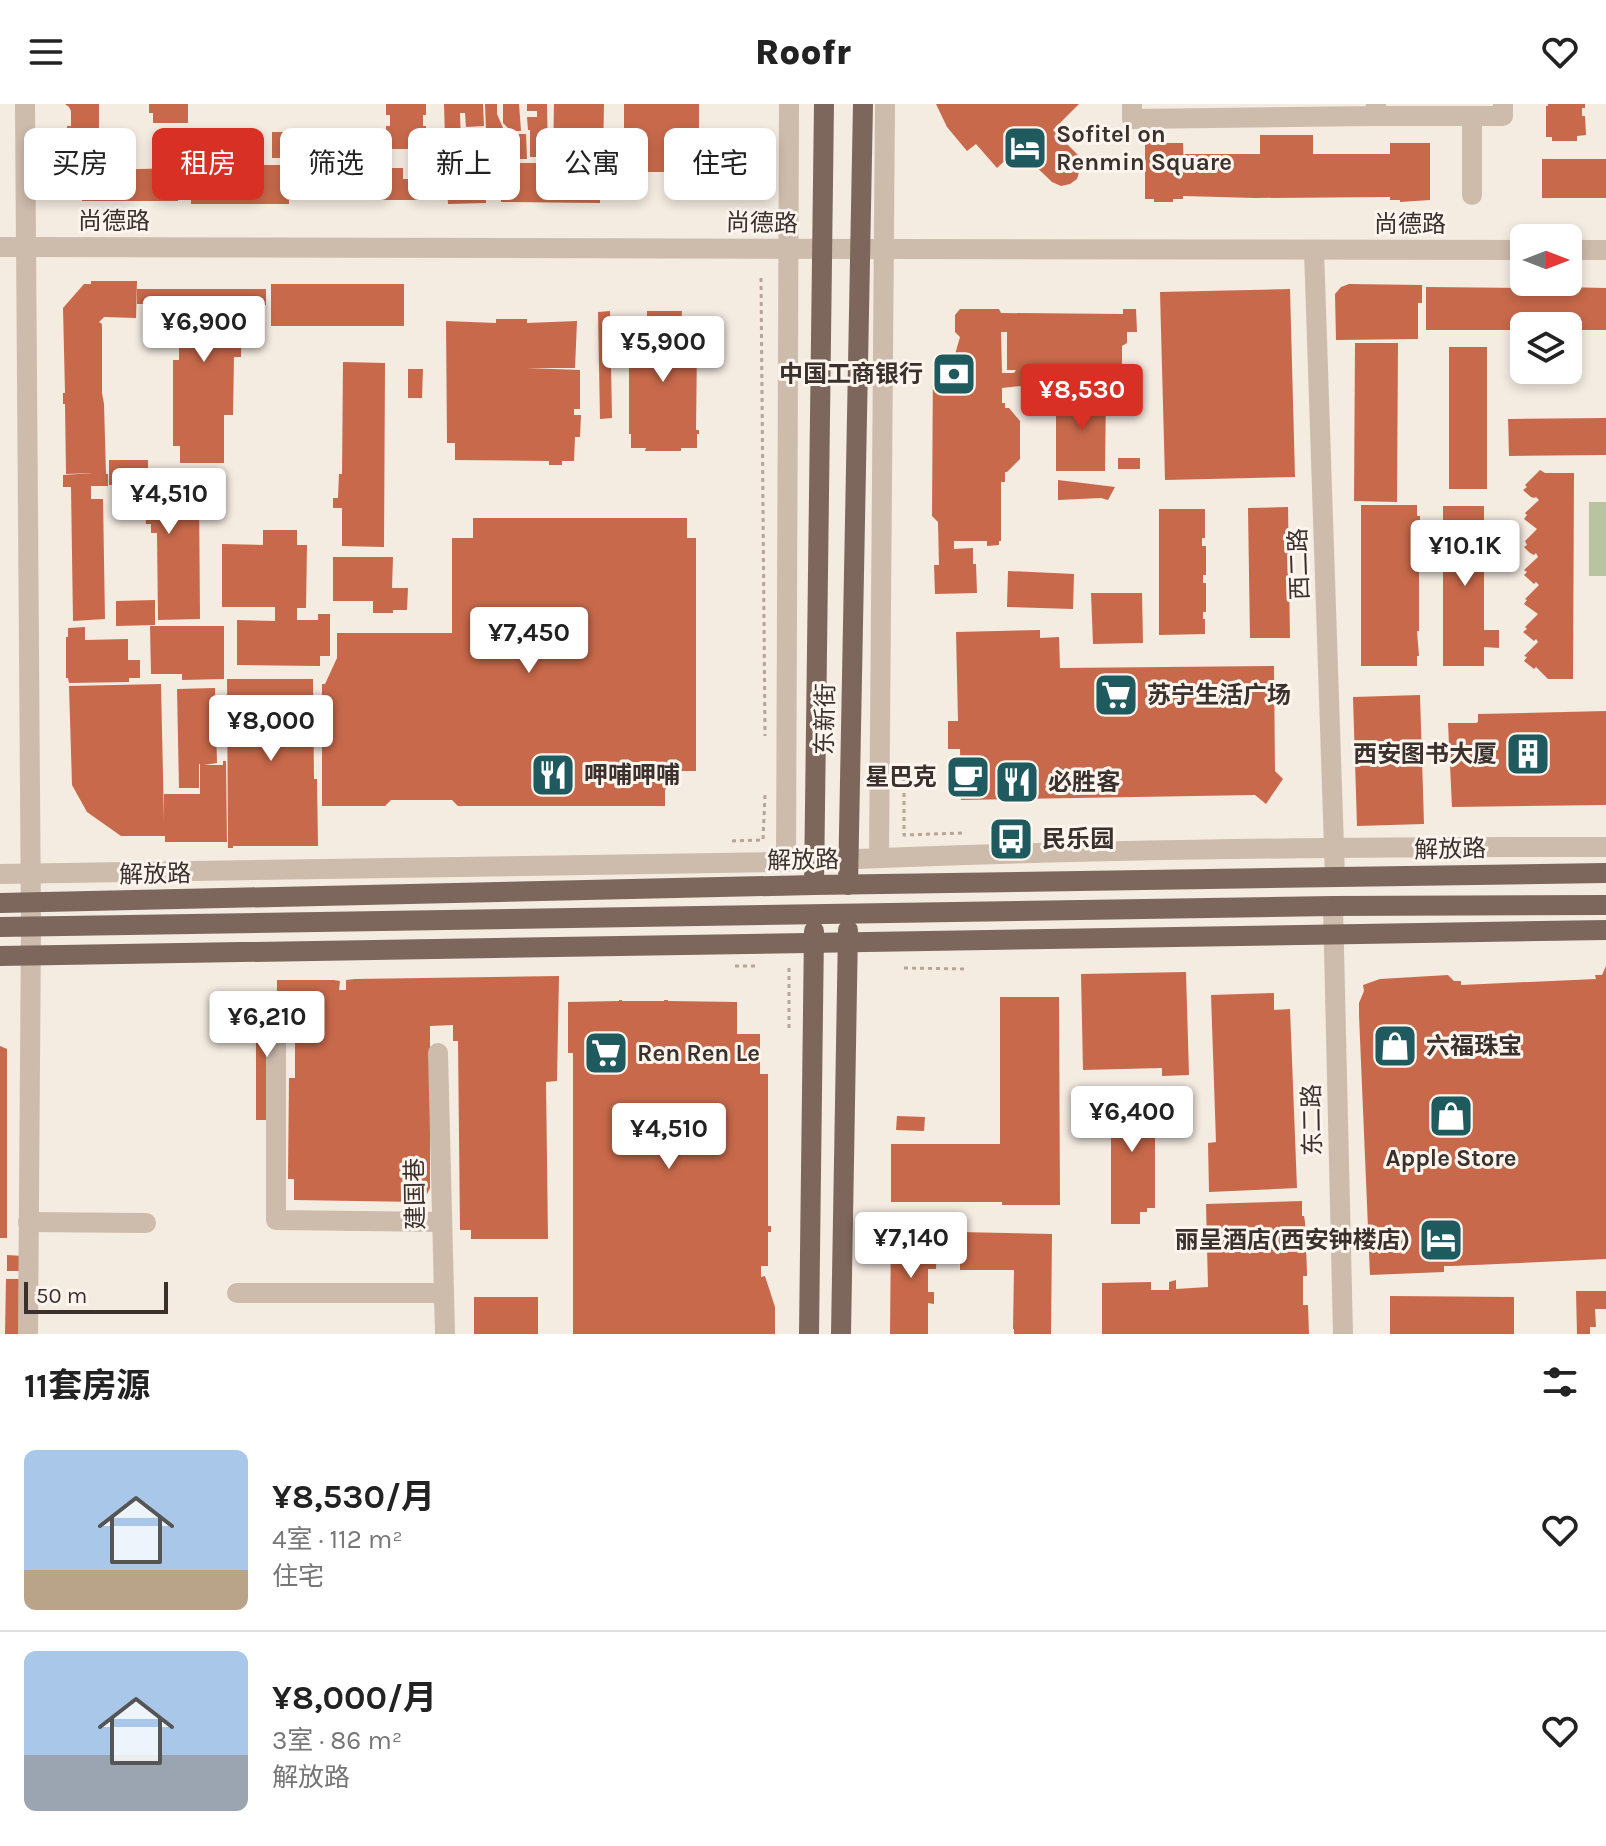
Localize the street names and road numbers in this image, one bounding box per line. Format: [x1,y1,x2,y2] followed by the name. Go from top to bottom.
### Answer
[78,207,150,235] street label: 尚德路
[726,208,798,238] street label: 尚德路
[1374,210,1446,238] street label: 尚德路
[1284,528,1314,600] street label: 西二路
[810,683,840,755] street label: 东新街
[1414,834,1486,864] street label: 解放路
[767,845,839,875] street label: 解放路
[119,859,191,889] street label: 解放路
[1297,1084,1327,1156] street label: 东二路
[400,1158,430,1230] street label: 建国巷

